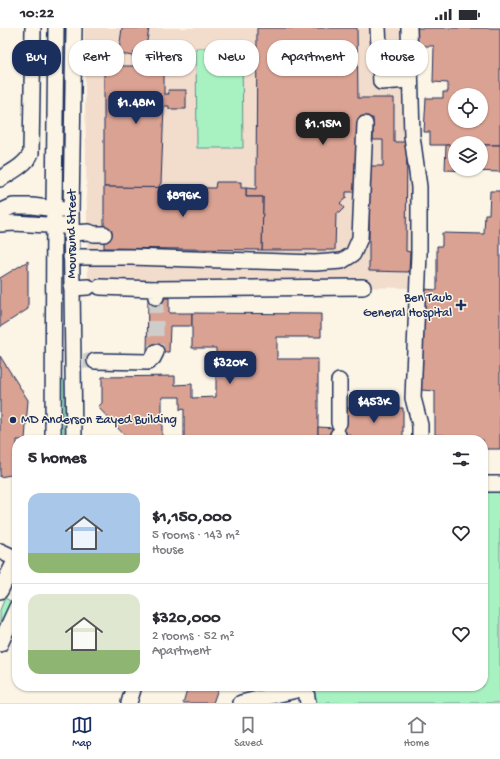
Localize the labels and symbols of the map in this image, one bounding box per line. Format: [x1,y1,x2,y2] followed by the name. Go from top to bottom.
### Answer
[103,91,169,125] pin: $1.48M
[290,112,356,146] pin: $1.15M
[155,184,211,218] pin: $896K
[65,188,80,278] street label: Moursund Street
[363,291,452,321] place label: Ben Taub General Hospital
[455,299,467,311] marker: Ben Taub General Hospital
[202,351,258,385] pin: $320K
[346,390,402,424] pin: $453K
[21,413,177,428] place label: MD Anderson Zayed Building
[8,415,18,425] marker: MD Anderson Zayed Building

